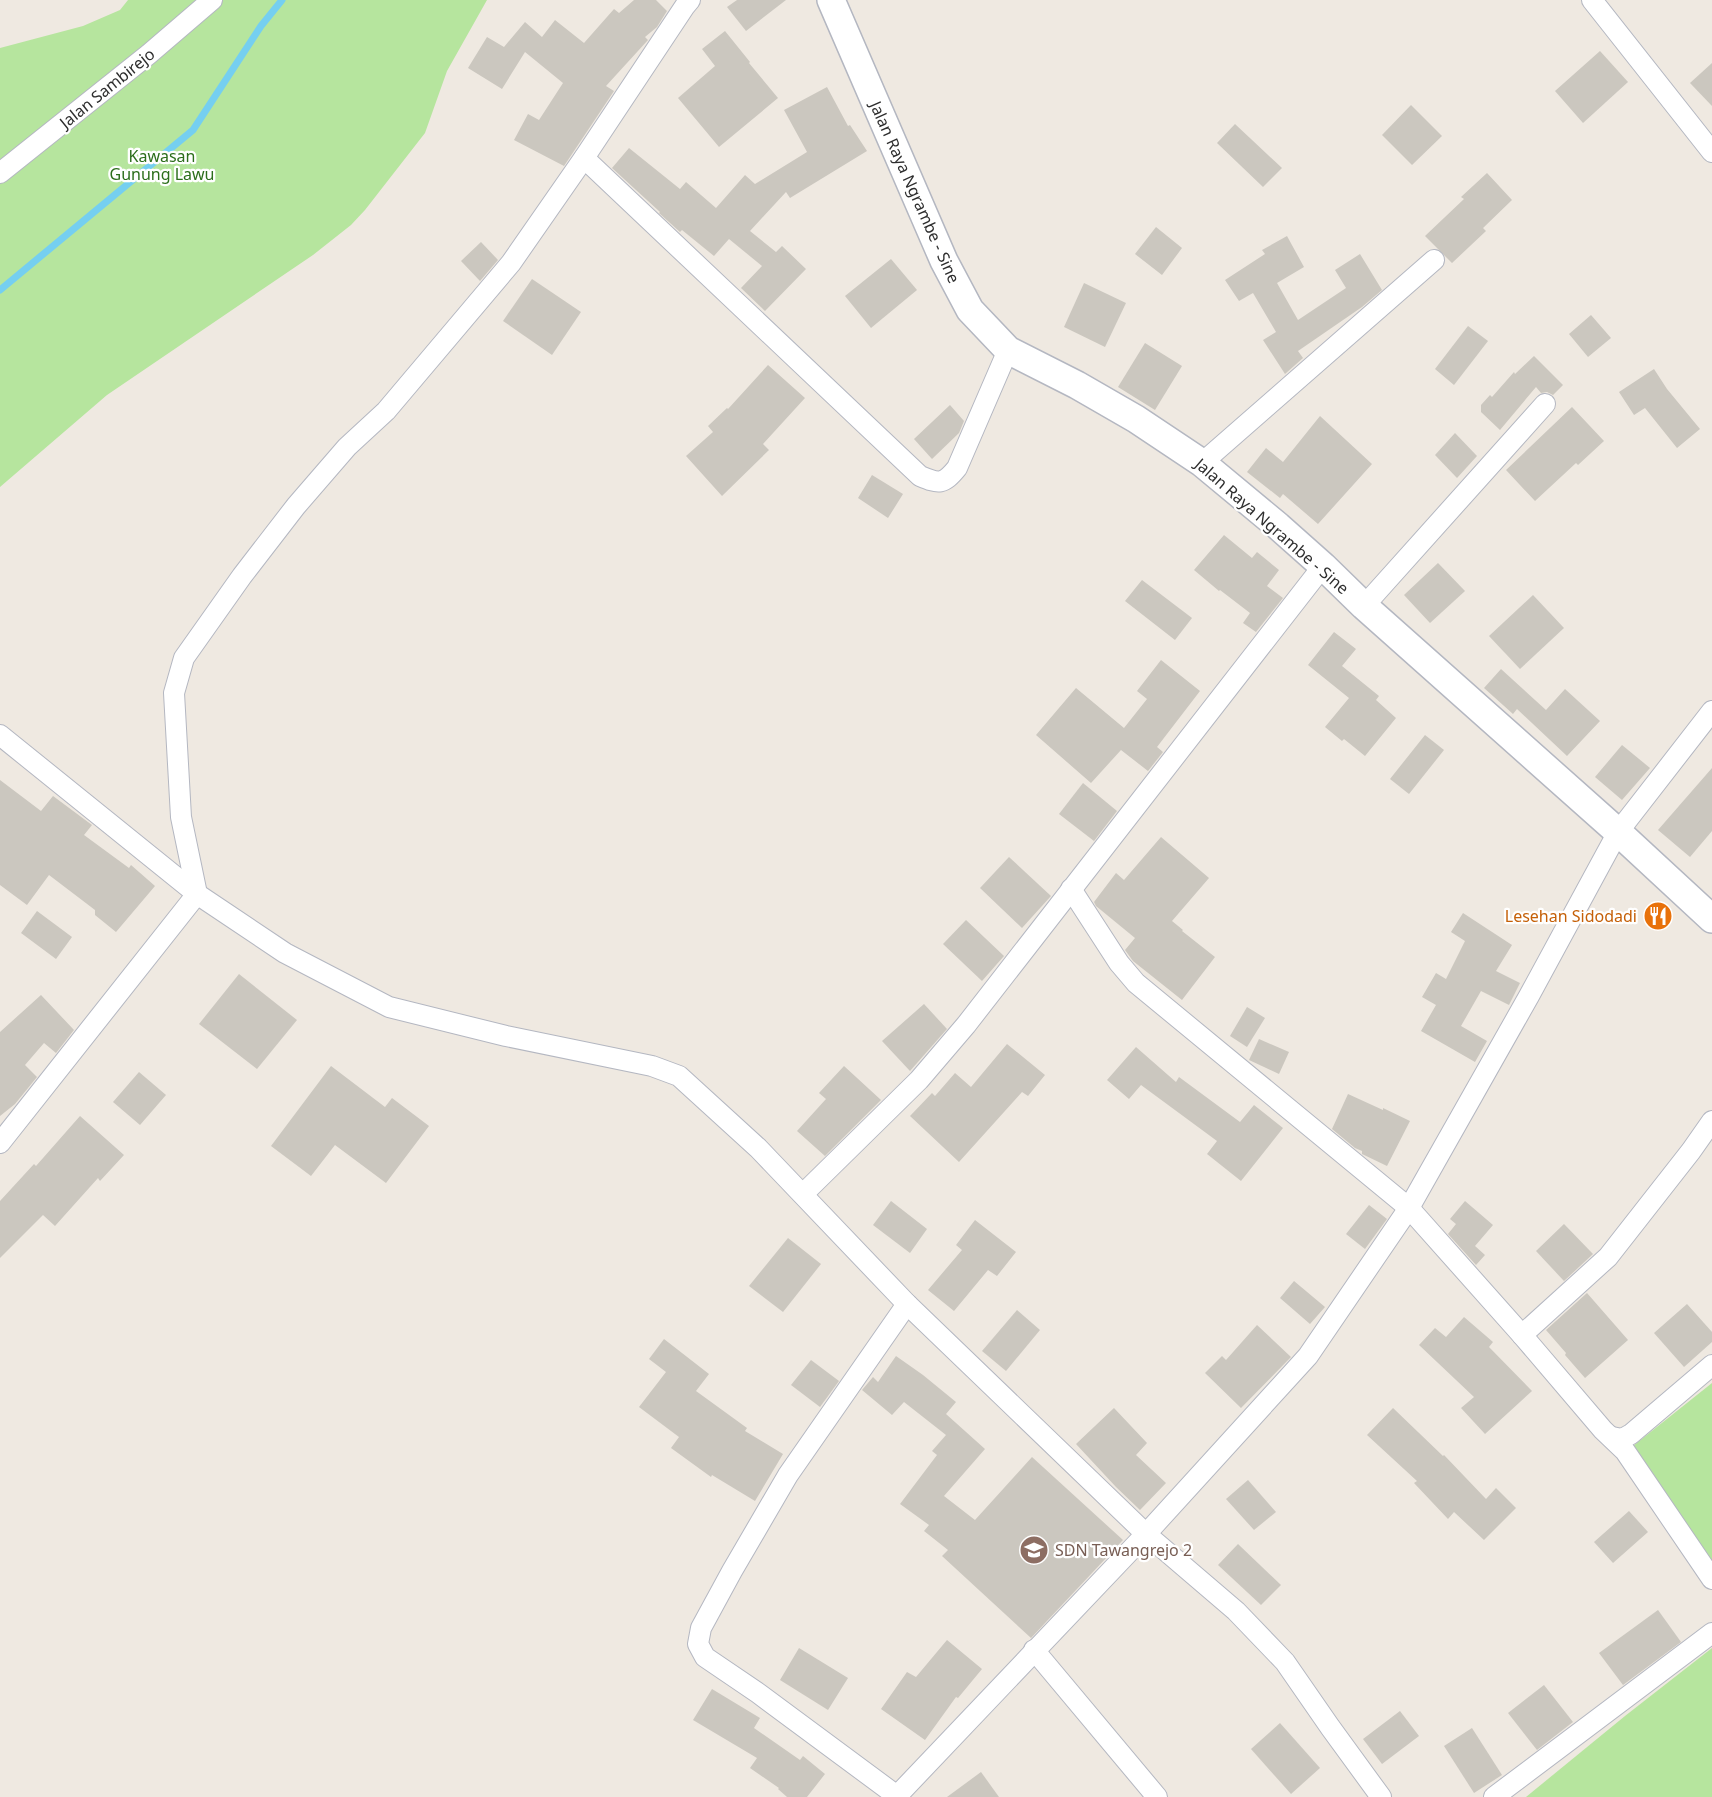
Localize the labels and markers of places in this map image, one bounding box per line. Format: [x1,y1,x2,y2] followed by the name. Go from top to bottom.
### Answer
[1642,900,1674,932] restaurant icon: Lesehan Sidodadi
[1505,905,1637,927] place label: Lesehan Sidodadi
[1018,1534,1050,1566] school or university icon: SDN Tawangrejo 2
[1055,1539,1192,1561] place label: SDN Tawangrejo 2

